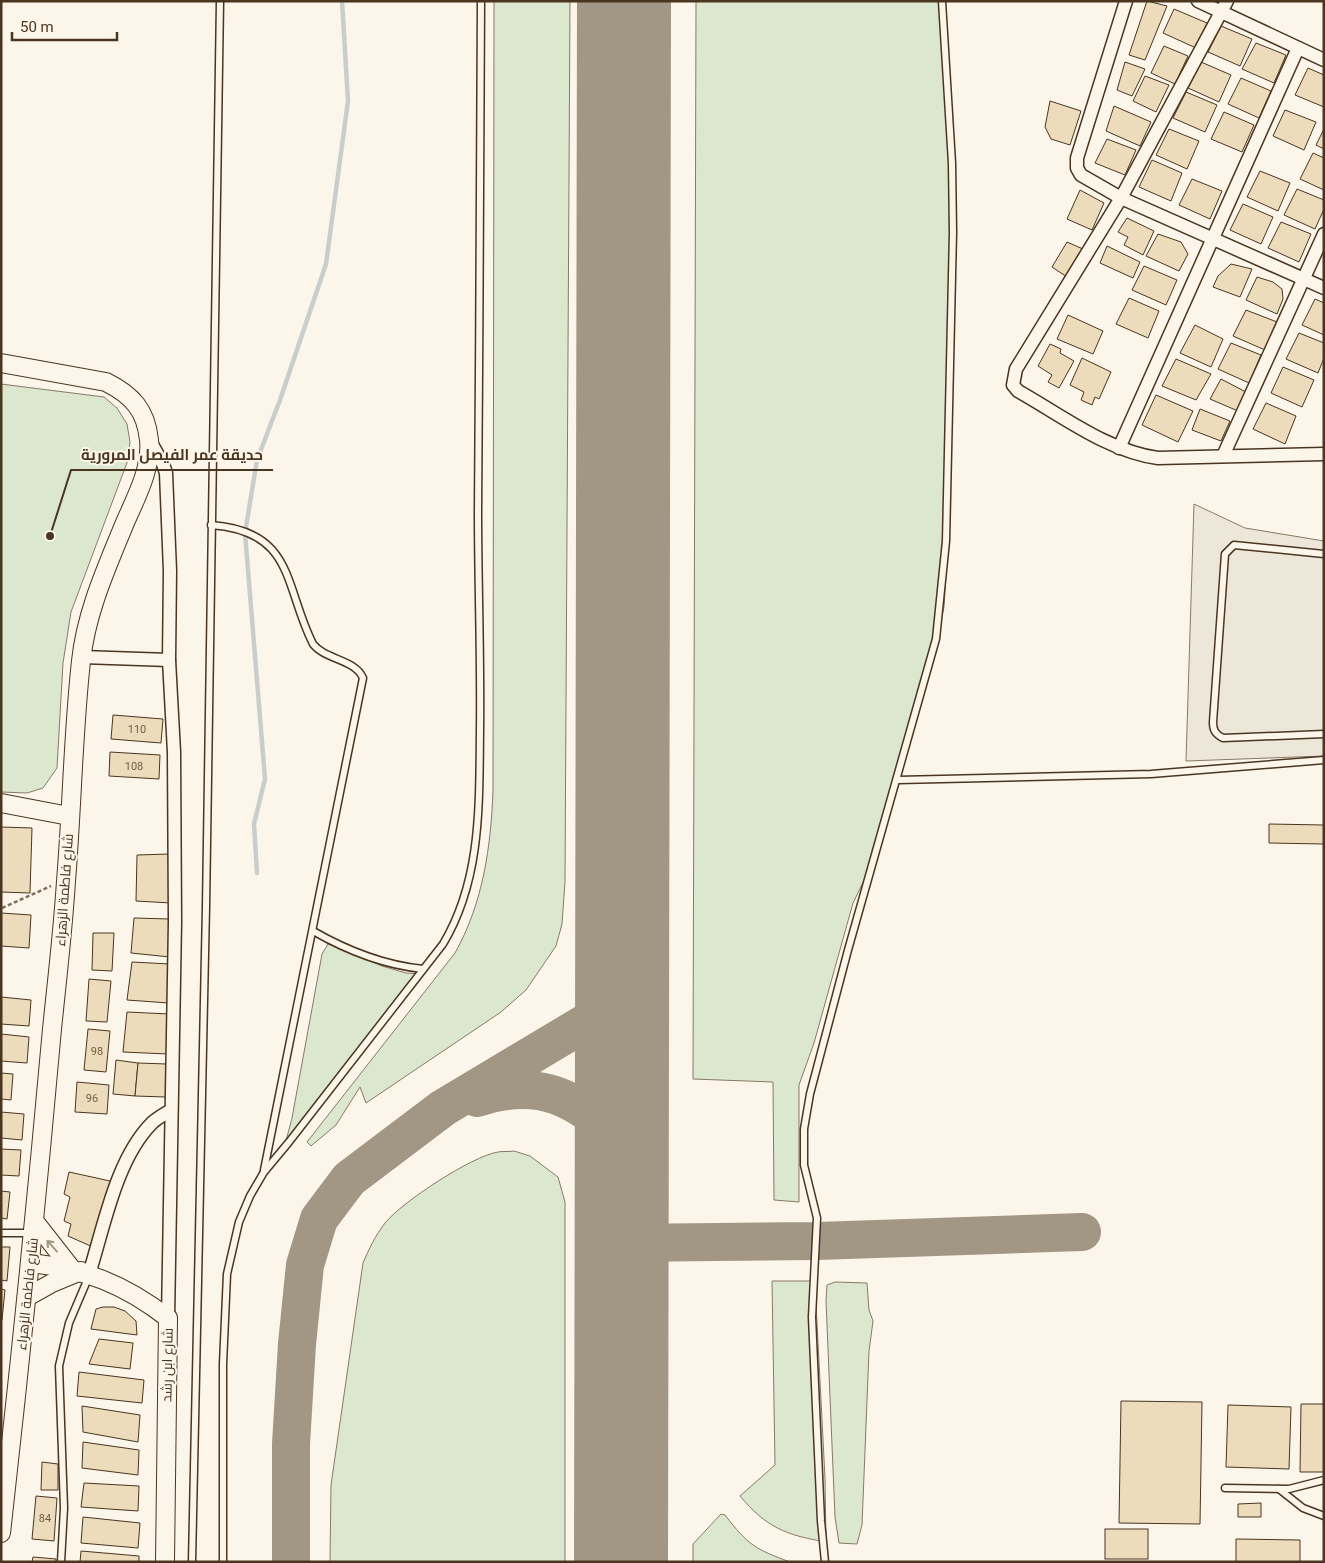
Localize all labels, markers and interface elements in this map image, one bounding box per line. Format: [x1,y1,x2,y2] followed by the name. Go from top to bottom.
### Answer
[12,10,118,42] scale bar
[20,18,54,36] text: 50 m
[71,440,273,470] callout: حديقة عمر الفيصل المرورية
[81,446,263,464] text: حديقة عمر الفيصل المرورية
[128,723,146,736] house number: 110
[125,760,143,773] house number: 108
[52,833,77,947] street label: شارع فاطمة الزهراء
[91,1045,103,1058] house number: 98
[86,1092,98,1105] house number: 96
[13,1237,42,1351] street label: شارع فاطمة الزهراء
[47,1239,58,1252] one-way arrow
[158,1328,177,1402] street label: شارع ابن رشد
[39,1512,51,1525] house number: 84

